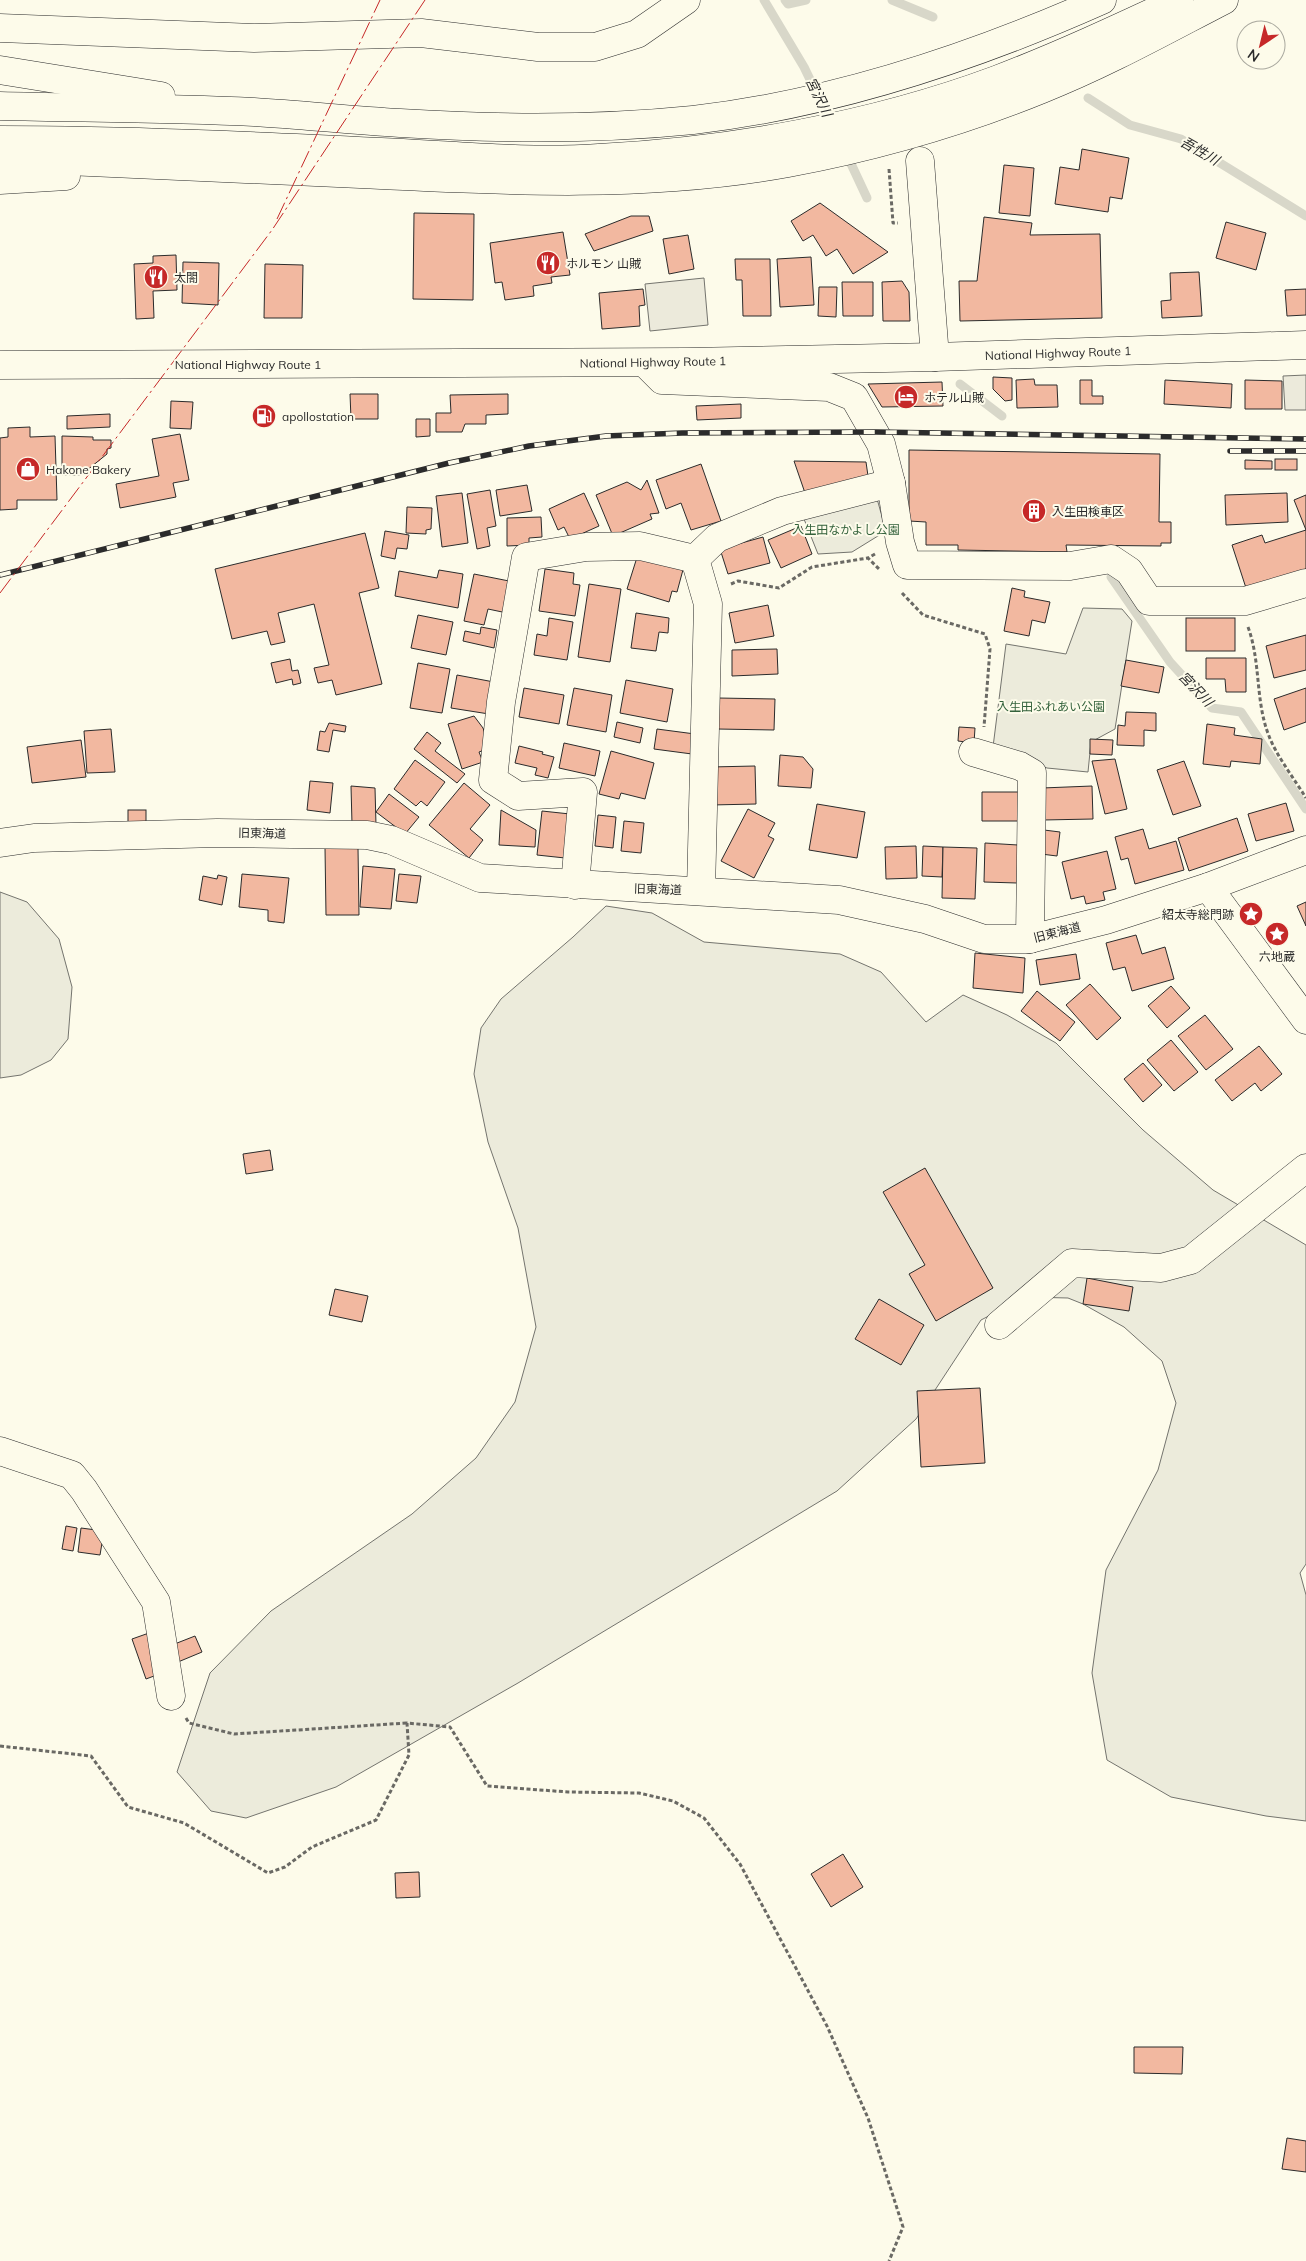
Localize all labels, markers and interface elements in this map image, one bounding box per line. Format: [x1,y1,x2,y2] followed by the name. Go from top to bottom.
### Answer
[1236,20,1286,70] north arrow
[1244,45,1263,66] text: N
[802,74,837,122] water label: 宮沢川
[1177,133,1224,170] water label: 吾性川
[535,250,561,276] restaurant icon: ホルモン 山賊
[566,256,641,271] place label: ホルモン 山賊
[143,264,169,290] restaurant icon: 太閤
[174,270,198,285] place label: 太閤
[985,343,1131,363] street label: National Highway Route 1
[580,353,726,371] street label: National Highway Route 1
[175,357,321,372] street label: National Highway Route 1
[893,384,919,410] hotel icon: ホテル山賊
[924,390,984,405] place label: ホテル山賊
[251,403,277,429] fuel station icon: apollostation
[282,409,354,424] place label: apollostation
[15,456,41,482] shop icon: Hakone Bakery
[46,462,132,477] place label: Hakone Bakery
[1021,498,1047,524] building icon: 入生田検車区
[1052,504,1124,519] place label: 入生田検車区
[792,522,900,537] park label: 入生田なかよし公園
[1175,668,1218,712] water label: 宮沢川
[997,699,1105,714] park label: 入生田ふれあい公園
[238,825,286,841] street label: 旧東海道
[634,881,682,897] street label: 旧東海道
[1238,901,1264,927] place icon: 紹太寺総門跡
[1162,907,1234,922] place label: 紹太寺総門跡
[1032,919,1082,945] street label: 旧東海道
[1264,921,1290,947] place icon: 六地蔵
[1259,949,1295,964] place label: 六地蔵

